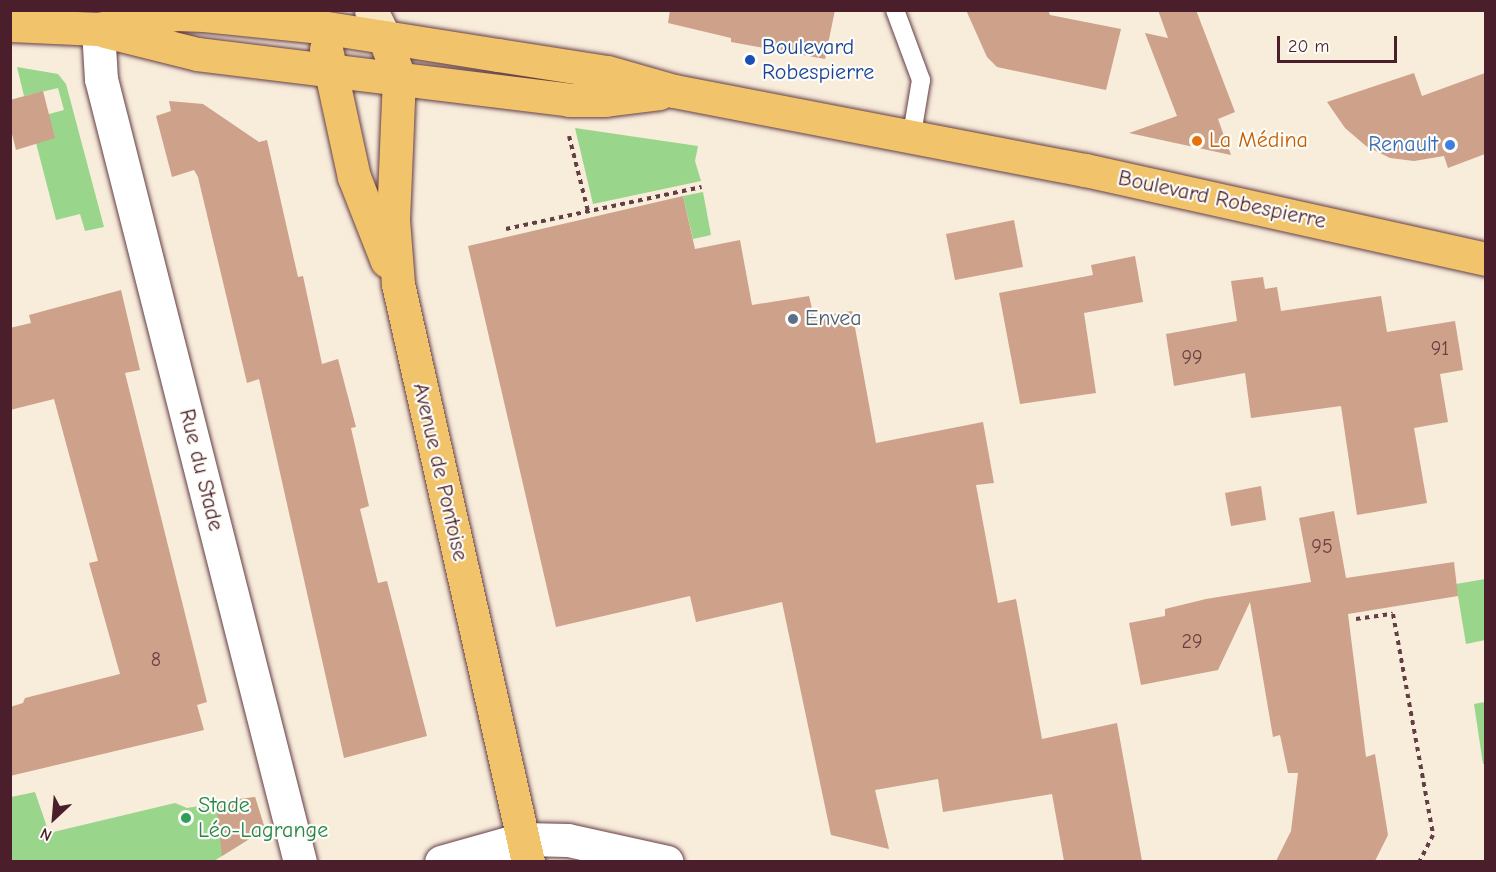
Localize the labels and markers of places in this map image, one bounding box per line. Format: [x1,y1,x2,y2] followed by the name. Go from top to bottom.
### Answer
[762,34,874,86] place label: Boulevard Robespierre
[743,53,757,67] marker: Boulevard Robespierre
[1209,128,1308,154] place label: La Médina
[1368,132,1438,158] place label: Renault
[1190,134,1204,148] marker: La Médina
[1443,138,1457,152] marker: Renault
[805,306,862,332] place label: Envea
[786,312,800,326] marker: Envea
[198,792,328,843] place label: Stade Léo-Lagrange
[179,811,193,825] marker: Stade Léo-Lagrange

